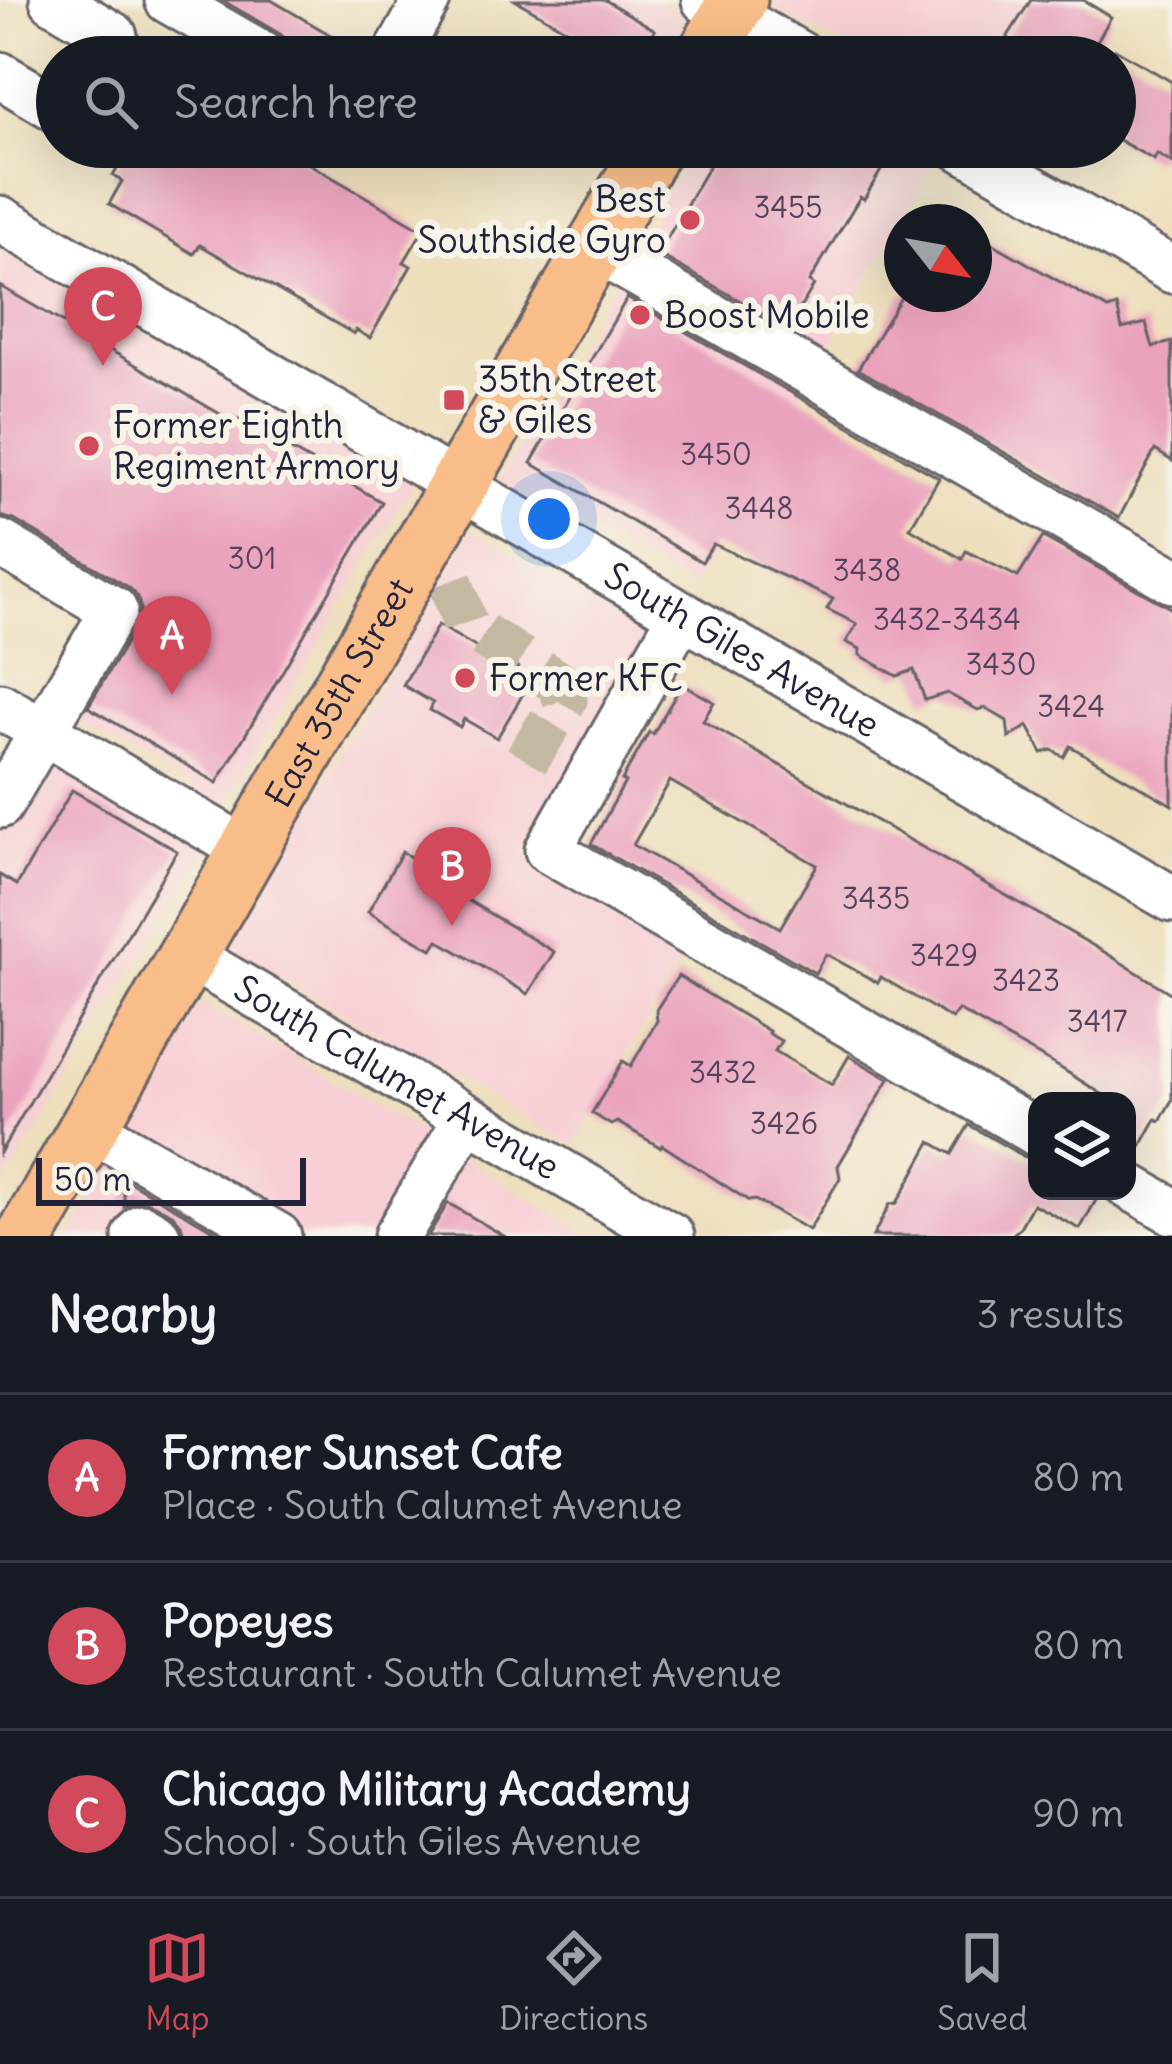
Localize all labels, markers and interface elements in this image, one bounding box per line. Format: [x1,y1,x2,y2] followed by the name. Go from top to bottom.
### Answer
[36,36,1136,168] search box
[78,69,144,135] icon: search
[174,74,418,130] text: Search here
[417,177,666,263] place label: Best Southside Gyro
[754,188,822,226] house number: 3455
[884,204,992,312] north arrow
[677,207,703,233] marker: Best Southside Gyro
[64,267,142,366] pin: C
[664,293,870,338] place label: Boost Mobile
[627,302,653,328] marker: Boost Mobile
[478,357,657,443] place label: 35th Street & Giles
[441,387,467,413] marker: 35th Street & Giles
[113,403,400,489] place label: Former Eighth Regiment Armory
[76,433,102,459] marker: Former Eighth Regiment Armory
[680,435,752,473] house number: 3450
[519,489,579,549] your location
[725,489,794,527] house number: 3448
[228,539,276,577] house number: 301
[833,551,901,589] house number: 3438
[597,552,888,747] street label: South Giles Avenue
[255,570,422,815] street label: East 35th Street
[133,596,211,695] pin: A
[873,600,1021,638] house number: 3432-3434
[965,645,1037,683] house number: 3430
[489,656,683,701] place label: Former KFC
[452,665,478,691] marker: Former KFC
[1037,687,1105,725] house number: 3424
[413,827,491,926] pin: B
[842,879,910,917] house number: 3435
[910,936,978,974] house number: 3429
[992,961,1060,999] house number: 3423
[227,965,568,1189] street label: South Calumet Avenue
[1067,1002,1127,1040] house number: 3417
[689,1053,757,1091] house number: 3432
[1028,1092,1136,1200] map controls
[1028,1092,1136,1200] button: layers
[750,1104,818,1142] house number: 3426
[36,1152,306,1205] scale bar
[54,1158,131,1200] text: 50 m
[48,1282,217,1346] text: Nearby
[977,1290,1124,1339] text: 3 results
[162,1425,563,1481] text: Former Sunset Cafe
[74,1453,100,1502] text: A
[1032,1453,1124,1502] text: 80 m
[162,1481,682,1530] text: Place · South Calumet Avenue
[162,1593,334,1649] text: Popeyes
[74,1621,100,1670] text: B
[1032,1621,1124,1670] text: 80 m
[162,1649,782,1698] text: Restaurant · South Calumet Avenue
[162,1761,691,1817] text: Chicago Military Academy
[74,1789,100,1838] text: C
[1032,1789,1124,1838] text: 90 m
[162,1817,642,1866] text: School · South Giles Avenue
[144,1925,210,2039] tab: Map
[499,1925,648,2039] tab: Directions
[937,1925,1028,2039] tab: Saved

